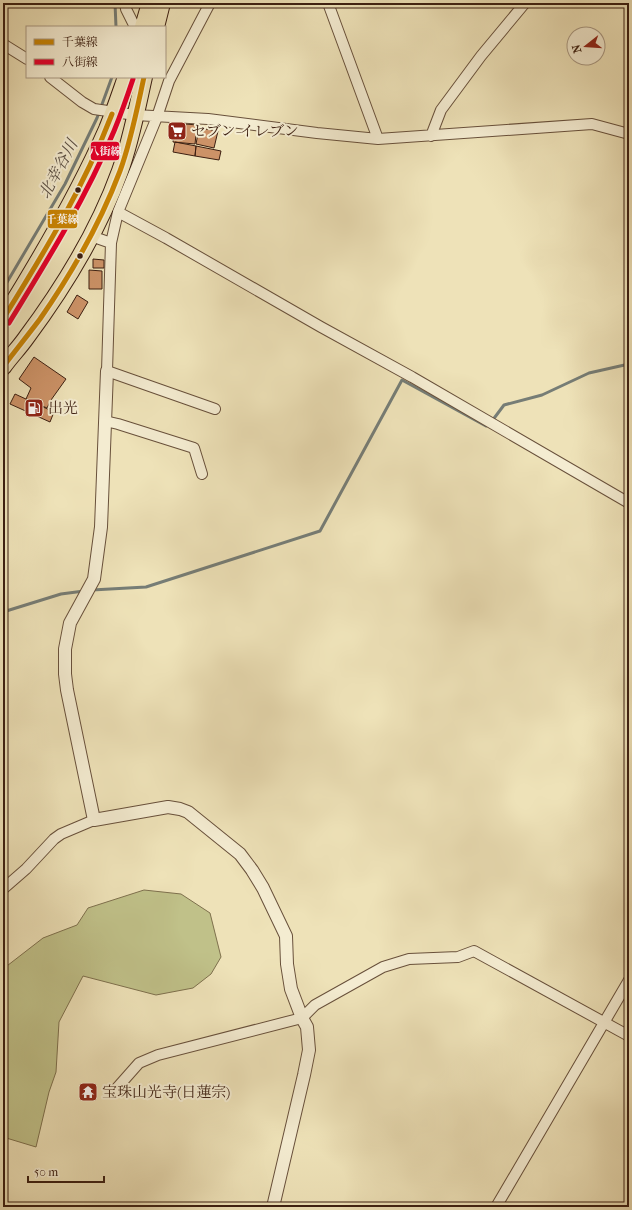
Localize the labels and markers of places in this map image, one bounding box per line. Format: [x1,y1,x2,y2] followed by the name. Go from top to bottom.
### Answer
[166,120,188,142] supermarket icon: セブン-イレブン
[191,122,299,140] place label: セブン-イレブン
[73,185,83,195] unlabelled marker
[75,251,85,261] unlabelled marker
[23,397,45,419] fuel station icon: 出光
[48,399,78,417] place label: 出光
[77,1081,99,1103] temple icon: 宝珠山光寺(日蓮宗)
[102,1083,230,1101] place label: 宝珠山光寺(日蓮宗)

